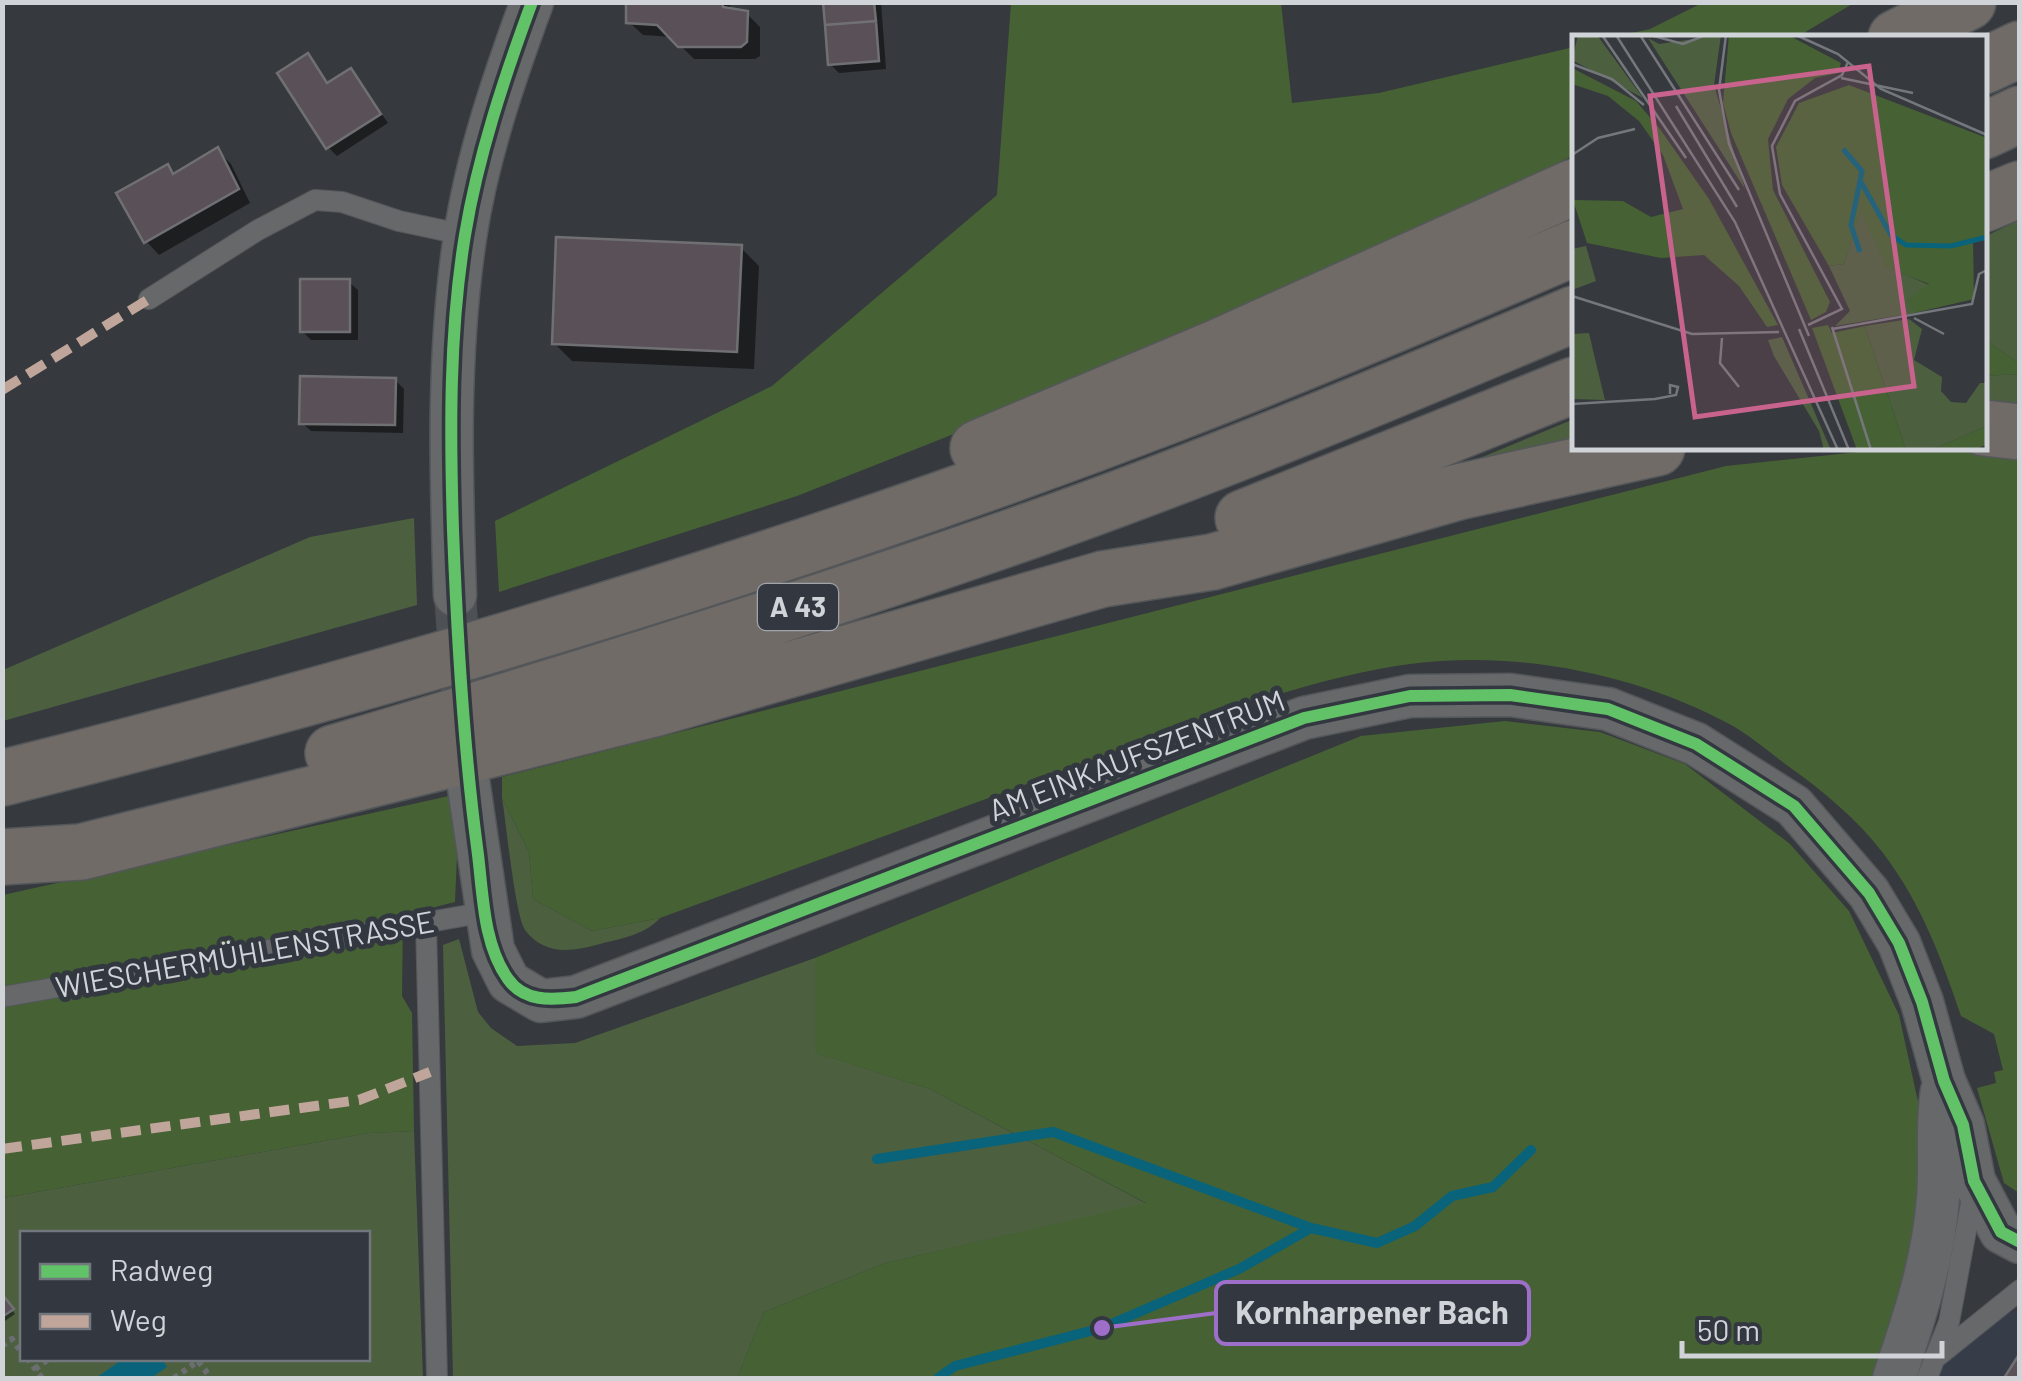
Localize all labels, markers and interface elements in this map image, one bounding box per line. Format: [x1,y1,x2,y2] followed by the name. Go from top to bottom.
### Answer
[1572,35,1987,450] inset map
[758,584,838,630] road number: A 43
[983,681,1289,827] street label: AM EINKAUFSZENTRUM
[53,902,437,1004] street label: WIESCHERMÜHLENSTRASSE
[20,1231,370,1361] legend
[110,1251,213,1287] text: Radweg
[1216,1282,1529,1344] callout: Kornharpener Bach
[1235,1292,1509,1330] text: Kornharpener Bach
[1682,1296,1942,1358] scale bar
[110,1301,167,1337] text: Weg
[1697,1311,1760,1347] text: 50 m

